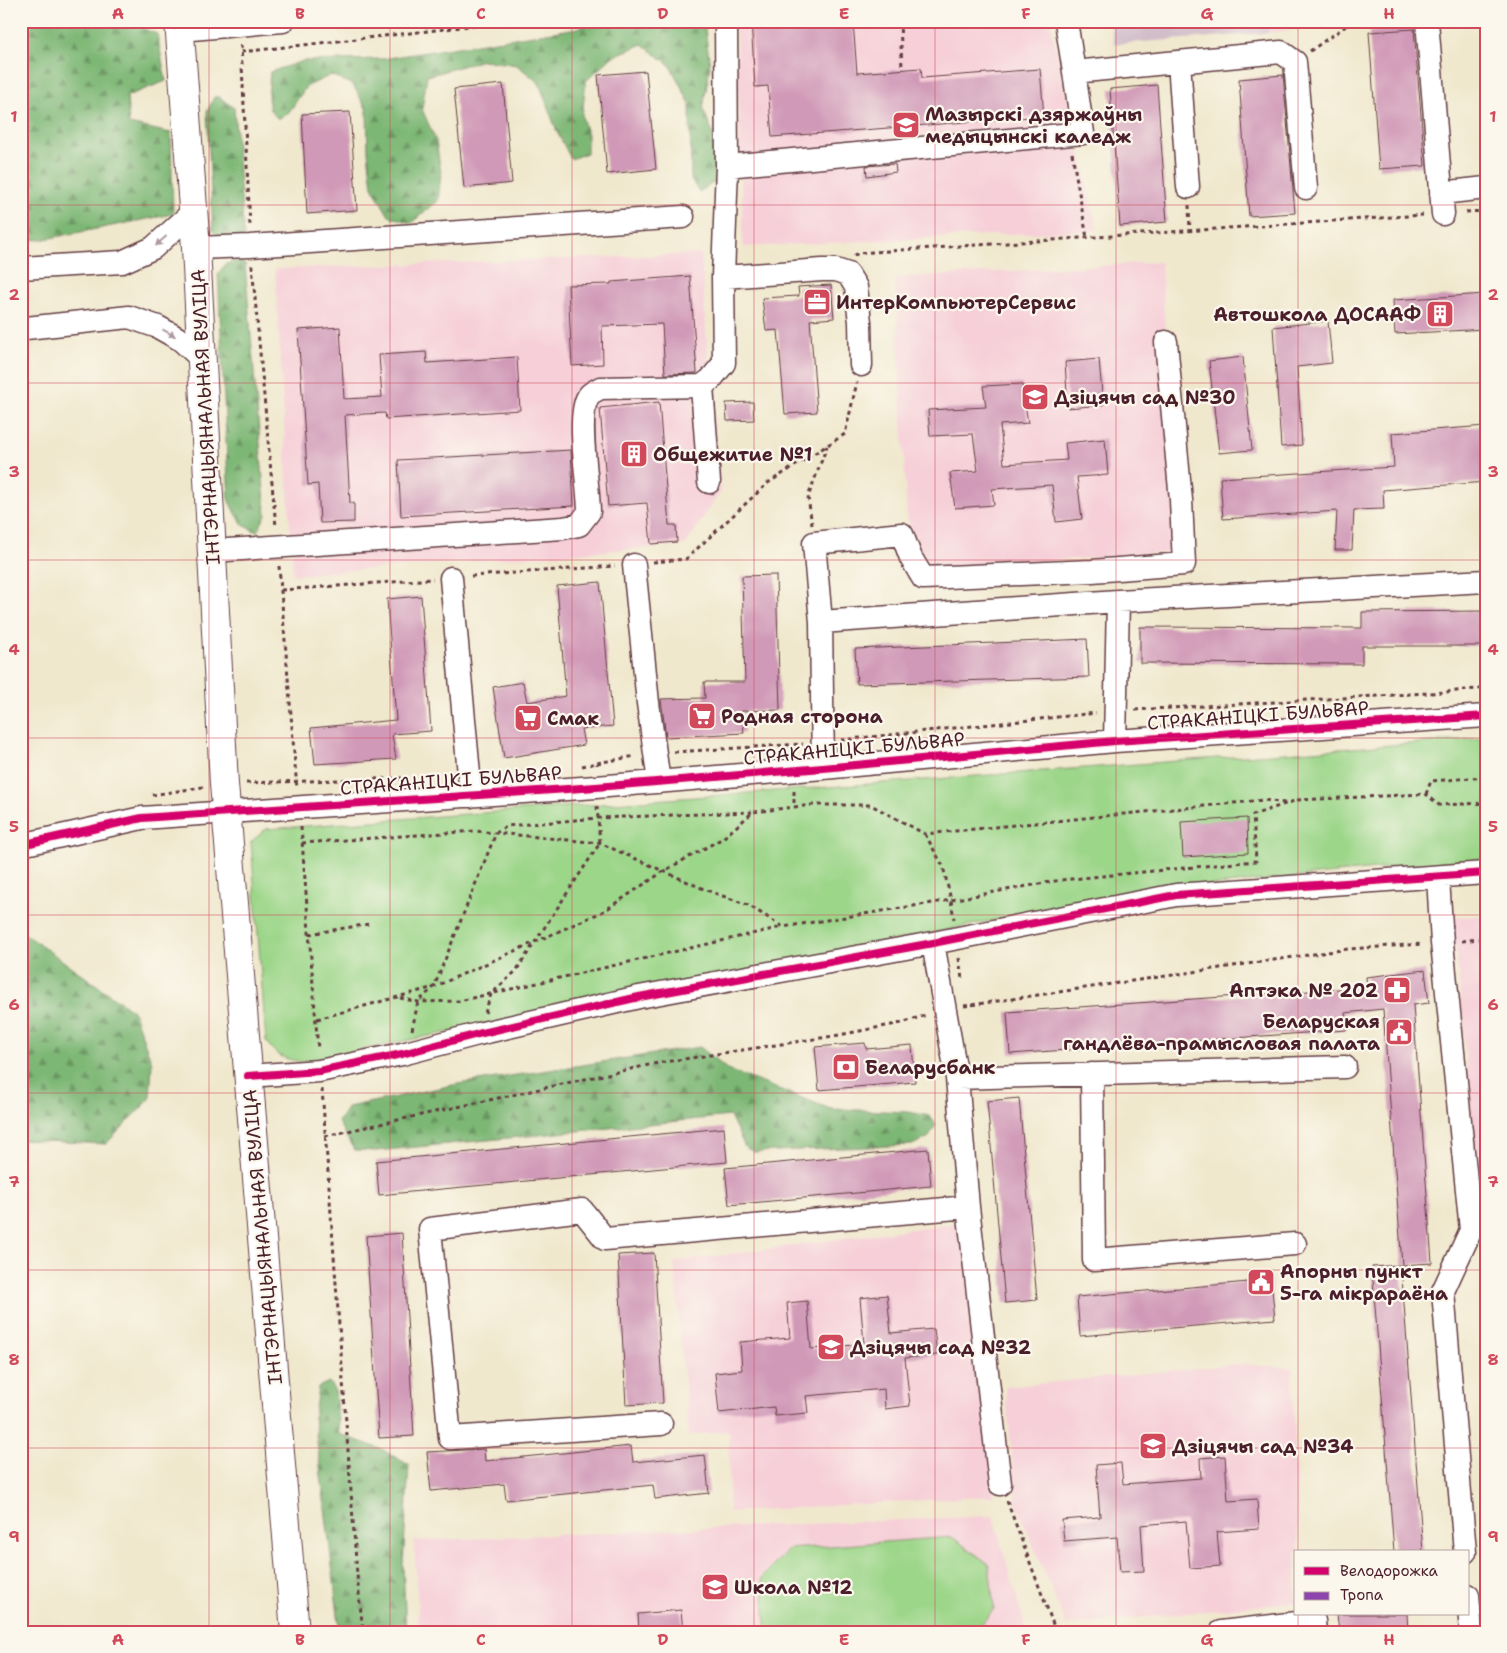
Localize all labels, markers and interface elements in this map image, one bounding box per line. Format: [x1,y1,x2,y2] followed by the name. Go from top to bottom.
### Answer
[112,3,124,24] text: A
[295,3,305,24] text: B
[476,3,486,24] text: C
[657,3,669,24] text: D
[839,3,849,24] text: E
[1021,3,1031,24] text: F
[1201,3,1214,24] text: G
[1383,3,1395,24] text: H
[925,102,1142,149] place label: Мазырскі дзяржаўны медыцынскі каледж
[10,106,18,127] text: 1
[1489,106,1497,127] text: 1
[891,110,921,140] school or university icon: Мазырскі дзяржаўны медыцынскі каледж
[156,235,168,247] one-way arrow
[185,268,226,566] street label: ІНТЭРНАЦЫЯНАЛЬНАЯ ВУЛІЦА
[8,284,20,305] text: 2
[1487,284,1499,305] text: 2
[802,287,832,317] office icon: ИнтерКомпьютерСервис
[836,290,1076,315] place label: ИнтерКомпьютерСервис
[1425,299,1455,329] building icon: Автошкола ДОСААФ
[1213,302,1421,327] place label: Автошкола ДОСААФ
[162,329,176,337] one-way arrow
[1020,382,1050,412] school or university icon: Дзіцячы сад №30
[1054,385,1236,410] place label: Дзіцячы сад №30
[619,439,649,469] building icon: Общежитие №1
[653,442,812,467] place label: Общежитие №1
[8,461,20,482] text: 3
[1487,461,1499,482] text: 3
[8,639,20,660] text: 4
[1487,639,1499,660] text: 4
[1146,695,1370,736] street label: СТРАКАНІЦКІ БУЛЬВАР
[687,701,717,731] supermarket icon: Родная сторона
[513,703,543,733] supermarket icon: Смак
[721,704,883,729] place label: Родная сторона
[547,706,599,731] place label: Смак
[742,726,966,771] street label: СТРАКАНІЦКІ БУЛЬВАР
[339,760,563,801] street label: СТРАКАНІЦКІ БУЛЬВАР
[9,816,19,837] text: 5
[1488,816,1498,837] text: 5
[1382,975,1412,1005] pharmacy icon: Аптэка № 202
[1229,978,1378,1003] place label: Аптэка № 202
[8,994,20,1015] text: 6
[1487,994,1499,1015] text: 6
[1063,1009,1380,1056] place label: Беларуская гандлёва-прамысловая палата
[1384,1017,1414,1047] public building icon: Беларуская гандлёва-прамысловая палата
[831,1052,861,1082] bank icon: Беларусбанк
[865,1055,996,1080] place label: Беларусбанк
[237,1088,288,1386] street label: ІНТЭРНАЦЫЯНАЛЬНАЯ ВУЛІЦА
[8,1171,20,1192] text: 7
[1487,1171,1499,1192] text: 7
[1280,1259,1448,1306] place label: Апорны пункт 5-га мікрараёна
[1246,1267,1276,1297] public building icon: Апорны пункт 5-га мікрараёна
[816,1332,846,1362] school or university icon: Дзіцячы сад №32
[850,1335,1031,1360] place label: Дзіцячы сад №32
[8,1349,20,1370] text: 8
[1487,1349,1499,1370] text: 8
[1138,1431,1168,1461] school or university icon: Дзіцячы сад №34
[1172,1434,1354,1459] place label: Дзіцячы сад №34
[8,1526,20,1547] text: 9
[1487,1526,1499,1547] text: 9
[1294,1550,1470,1616] legend
[1340,1561,1439,1581] text: Велодорожка
[700,1572,730,1602] school or university icon: Школа №12
[734,1575,853,1600] place label: Школа №12
[1340,1585,1384,1605] text: Тропа
[112,1629,124,1650] text: A
[295,1629,305,1650] text: B
[476,1629,486,1650] text: C
[657,1629,669,1650] text: D
[839,1629,849,1650] text: E
[1021,1629,1031,1650] text: F
[1201,1629,1214,1650] text: G
[1383,1629,1395,1650] text: H

